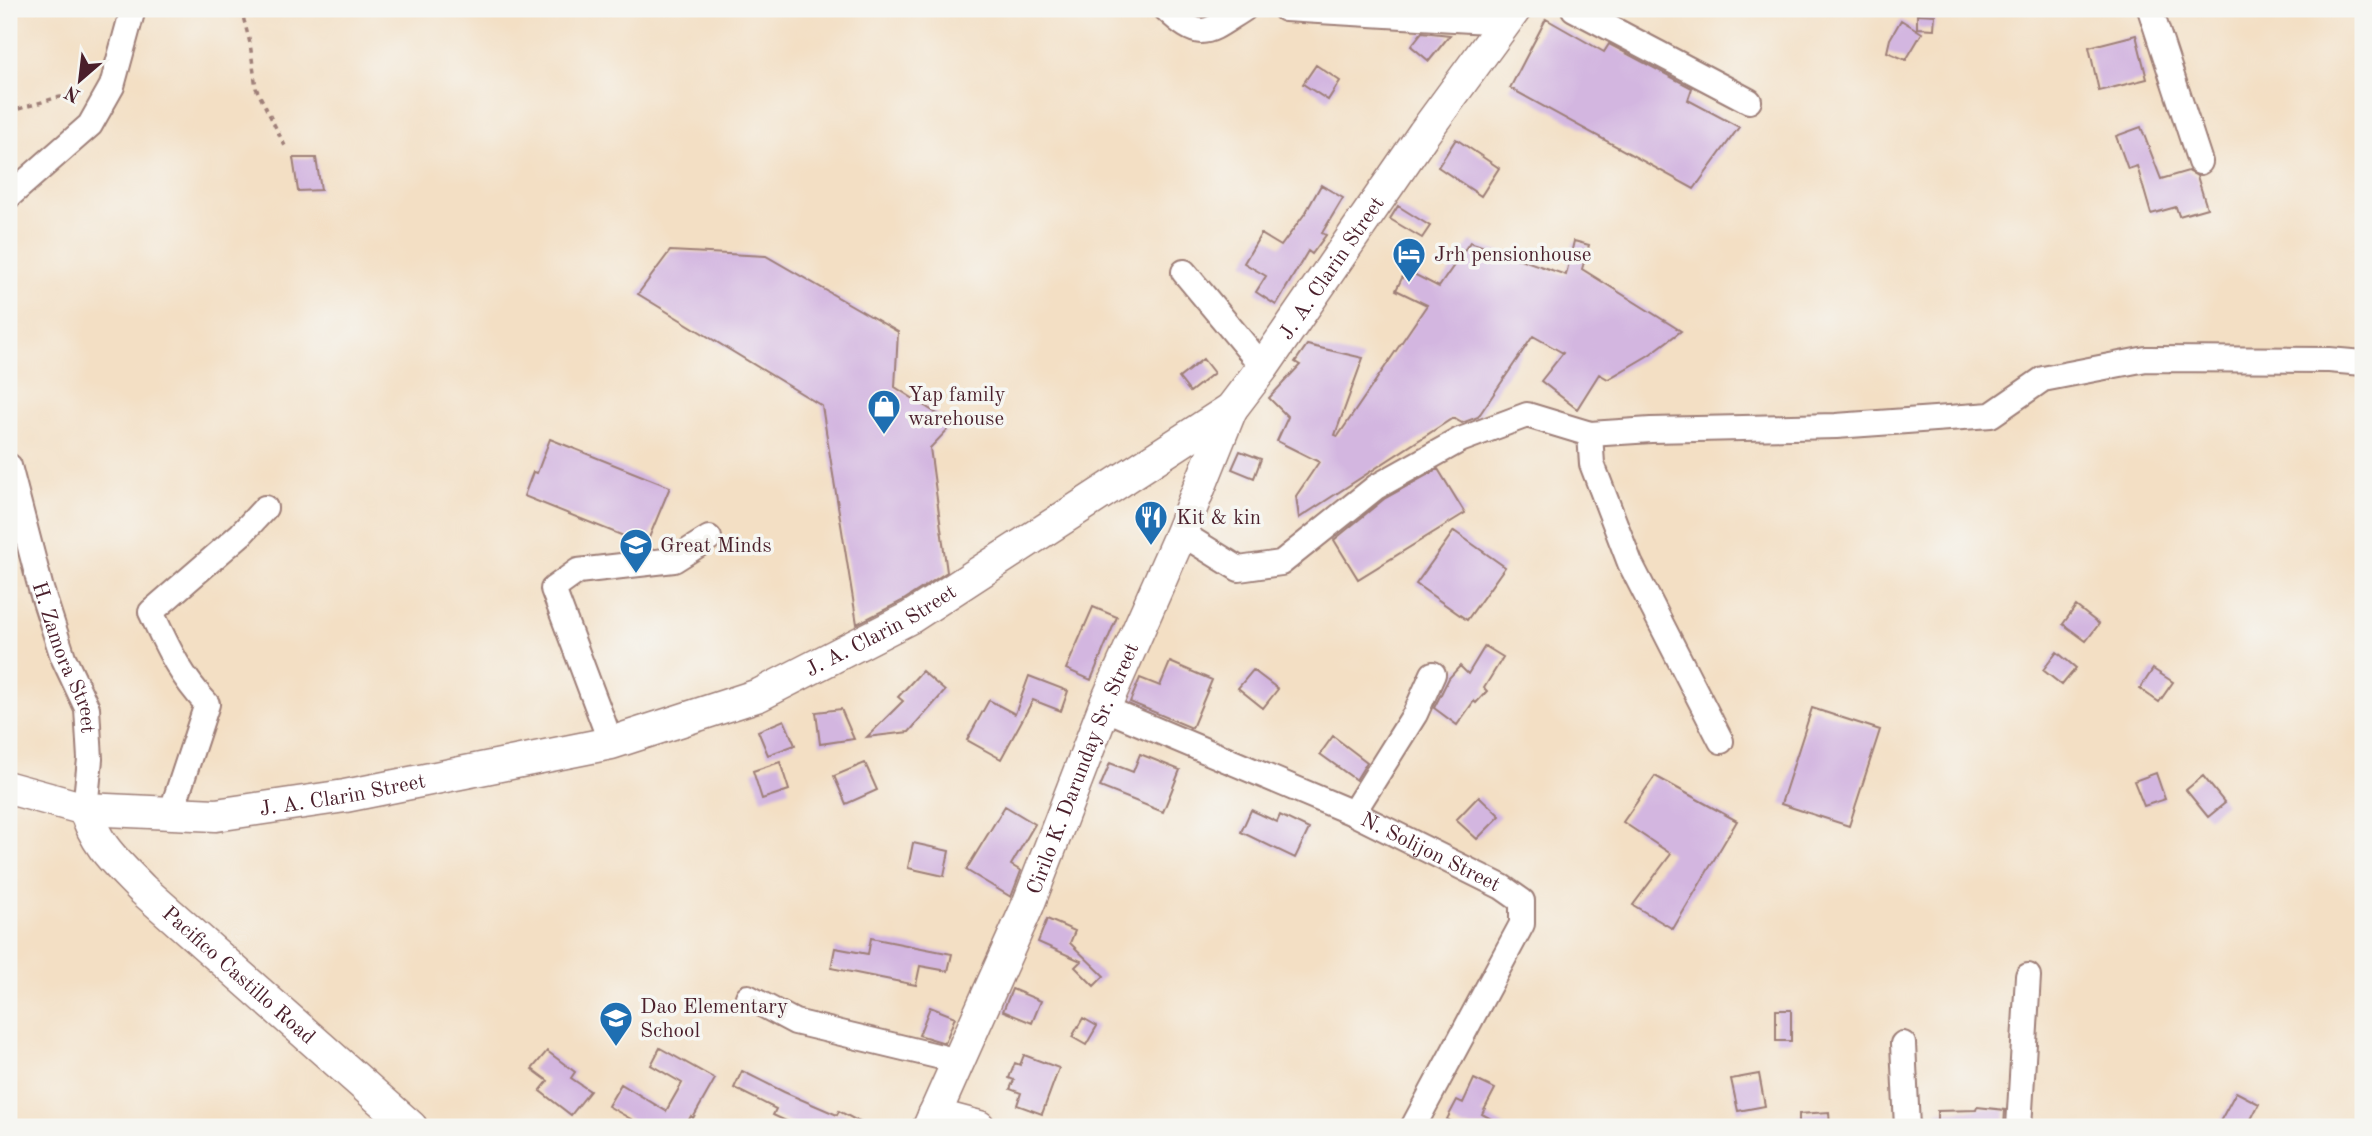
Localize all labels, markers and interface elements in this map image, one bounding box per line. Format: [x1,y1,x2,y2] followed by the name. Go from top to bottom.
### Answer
[46,46,116,116] north arrow
[62,81,84,105] text: N
[1276,193,1389,344] street label: J. A. Clarin Street
[1390,235,1428,284] hotel icon: Jrh pensionhouse
[1434,245,1592,266] place label: Jrh pensionhouse
[908,385,1006,430] place label: Yap family warehouse
[865,387,903,436] shop icon: Yap family warehouse
[1132,498,1170,547] restaurant icon: Kit & kin
[1176,508,1261,529] place label: Kit & kin
[617,526,655,575] school or university icon: Great Minds
[660,536,772,557] place label: Great Minds
[27,579,97,734] street label: H. Zamora Street
[803,582,960,681] street label: J. A. Clarin Street
[1024,640,1143,898] street label: Cirilo K. Darunday Sr. Street
[258,771,428,820] street label: J. A. Clarin Street
[1357,810,1503,896] street label: N. Solijon Street
[158,903,318,1049] street label: Pacifico Castillo Road
[640,997,788,1042] place label: Dao Elementary School
[597,999,635,1048] school or university icon: Dao Elementary School

